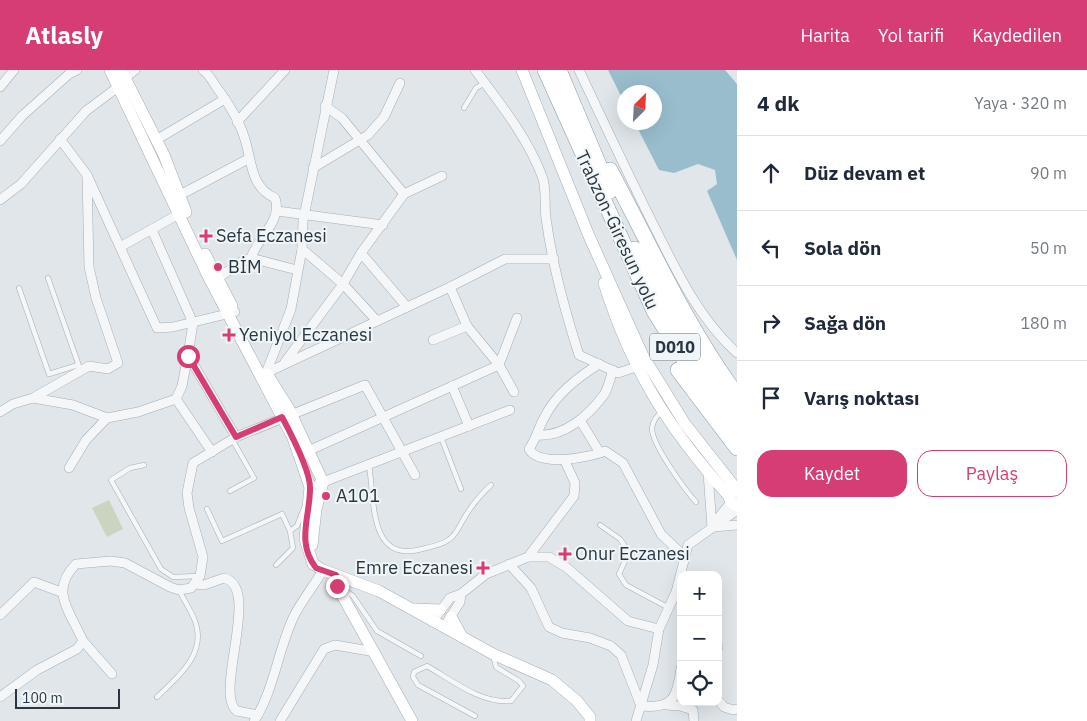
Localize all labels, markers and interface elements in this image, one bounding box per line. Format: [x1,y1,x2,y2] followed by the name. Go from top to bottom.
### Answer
[25,19,103,51] text: Atlasly
[801,24,850,47] text: Harita
[878,24,944,47] text: Yol tarifi
[972,24,1062,47] text: Kaydedilen
[617,85,662,130] north arrow
[757,89,799,117] text: 4 dk
[974,93,1067,113] text: Yaya · 320 m
[571,147,664,313] street label: Trabzon-Giresun yolu
[757,159,785,187] icon: ahead
[804,161,925,185] text: Düz devam et
[1030,163,1067,183] text: 90 m
[216,224,327,247] place label: Sefa Eczanesi
[200,230,212,242] marker: Sefa Eczanesi
[757,234,785,262] icon: left
[804,236,881,260] text: Sola dön
[1030,238,1067,258] text: 50 m
[228,255,262,278] place label: BİM
[212,261,224,273] marker: BİM
[757,309,785,337] icon: right
[804,311,886,335] text: Sağa dön
[1020,313,1067,333] text: 180 m
[239,323,372,346] place label: Yeniyol Eczanesi
[223,329,235,341] marker: Yeniyol Eczanesi
[650,334,700,360] road number: D010
[177,345,200,368] route start
[757,384,785,412] icon: arrive
[804,386,919,410] text: Varış noktası
[757,450,907,497] button: Kaydet
[917,450,1067,497] button: Paylaş
[336,484,380,507] place label: A101
[320,490,332,502] marker: A101
[575,542,690,565] place label: Onur Eczanesi
[559,548,571,560] marker: Onur Eczanesi
[355,556,473,579] place label: Emre Eczanesi
[477,562,489,574] marker: Emre Eczanesi
[677,571,722,706] map controls
[677,571,722,616] button: +
[326,575,349,598] route end
[677,616,722,661] button: −
[677,661,722,706] button: locate
[15,686,120,709] scale bar
[22,689,63,707] text: 100 m

